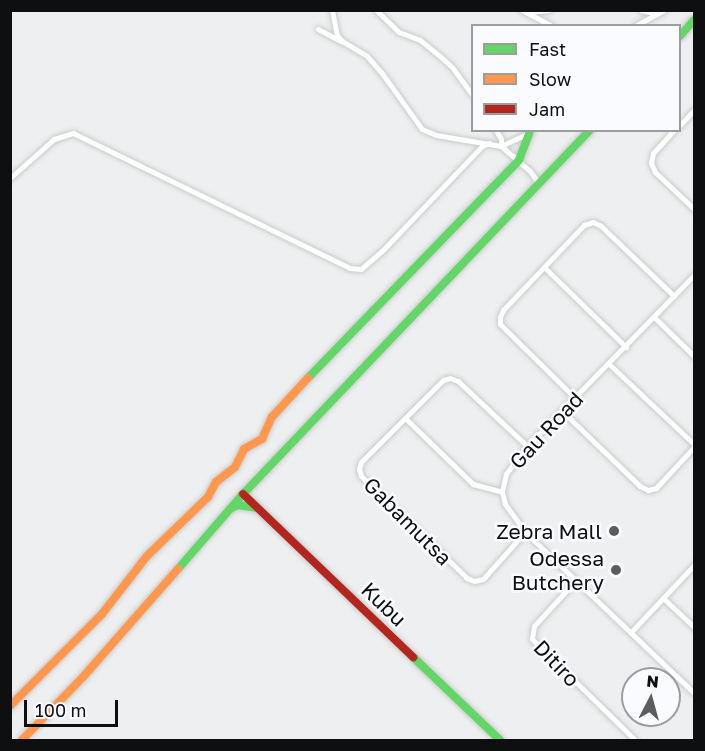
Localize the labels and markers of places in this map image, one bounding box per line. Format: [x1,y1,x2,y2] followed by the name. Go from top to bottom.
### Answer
[496,518,602,544] place label: Zebra Mall
[607,524,621,538] marker: Zebra Mall
[512,545,604,595] place label: Odessa Butchery
[609,563,623,577] marker: Odessa Butchery

